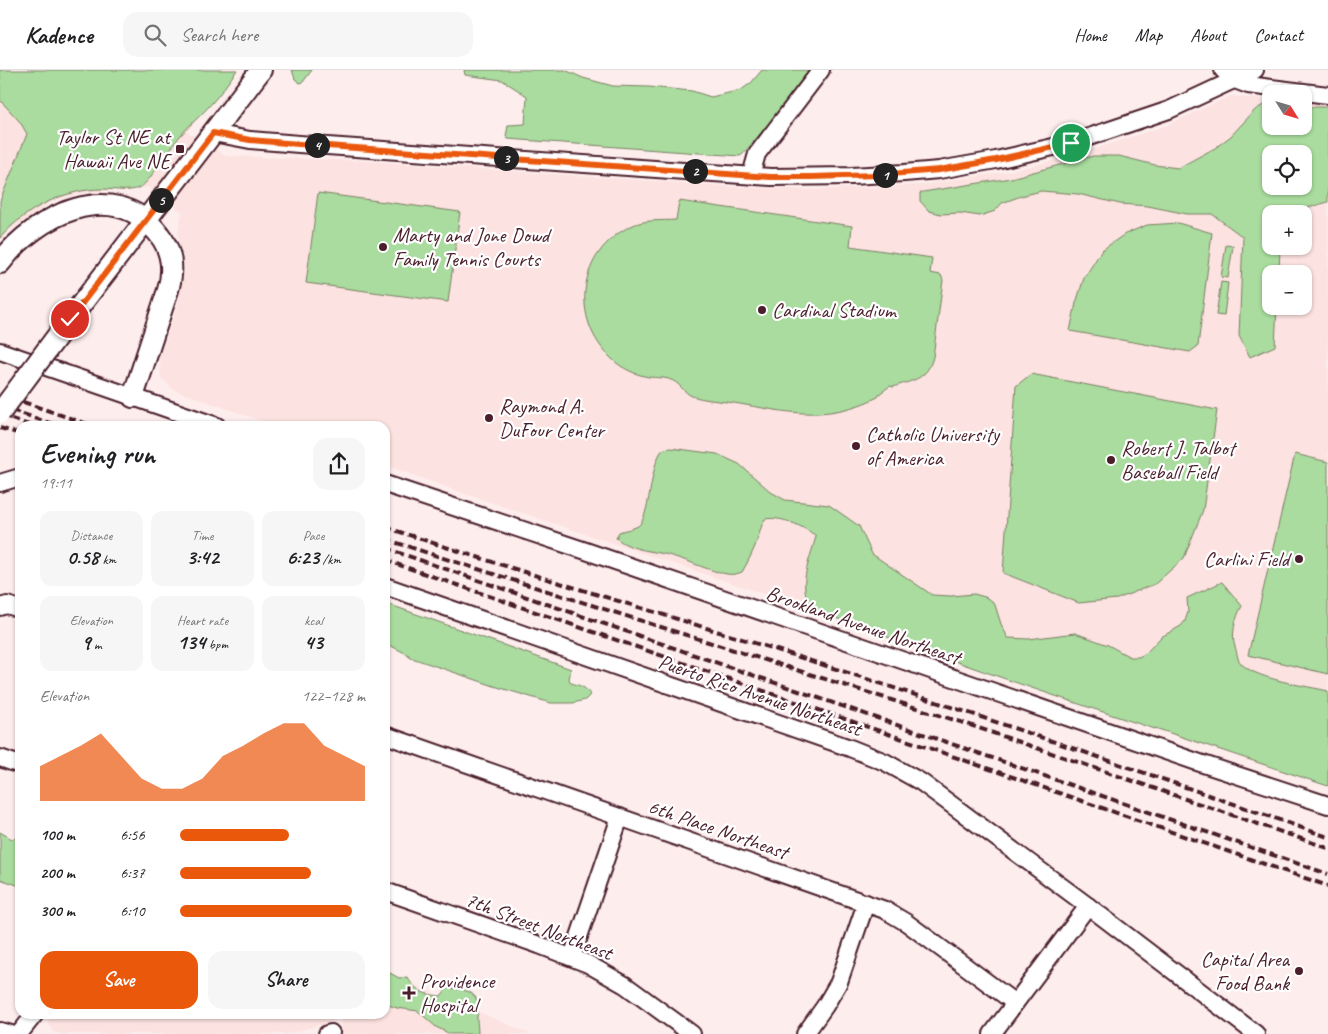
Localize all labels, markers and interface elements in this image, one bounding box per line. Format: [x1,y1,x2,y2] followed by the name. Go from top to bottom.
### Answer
[123,12,473,57] search box
[25,20,93,50] text: Kadence
[141,21,169,49] icon: search
[181,23,258,47] text: Search here
[1074,24,1107,46] text: Home
[1135,24,1162,46] text: Map
[1190,24,1226,46] text: About
[1254,24,1303,46] text: Contact
[1262,85,1312,135] north arrow
[1262,85,1312,315] map controls
[1050,122,1092,164] pin
[56,124,172,174] place label: Taylor St NE at Hawaii Ave NE
[1057,129,1085,157] icon: arrive
[304,132,330,158] pin: 4
[314,137,321,154] text: 4
[174,143,186,155] marker: Taylor St NE at Hawaii Ave NE
[1262,145,1312,195] button: locate
[494,146,518,170] pin: 3
[503,150,510,167] text: 3
[682,158,708,184] pin: 2
[872,162,898,188] pin: 1
[692,163,699,180] text: 2
[882,167,889,184] text: 1
[148,188,174,212] pin: 5
[158,192,165,209] text: 5
[1262,205,1312,255] button: +
[393,222,553,272] place label: Marty and Jone Dowd Family Tennis Courts
[377,241,389,253] marker: Marty and Jone Dowd Family Tennis Courts
[1262,265,1312,315] button: −
[772,297,898,323] place label: Cardinal Stadium
[49,298,91,340] pin
[756,304,768,316] marker: Cardinal Stadium
[56,305,84,333] icon: check
[499,393,606,443] place label: Raymond A. DuFour Center
[483,412,495,424] marker: Raymond A. DuFour Center
[866,421,1001,471] place label: Catholic University of America
[1121,435,1238,485] place label: Robert J. Talbot Baseball Field
[40,436,155,471] text: Evening run
[313,438,365,490] button: share
[850,440,862,452] marker: Catholic University of America
[1105,454,1117,466] marker: Robert J. Talbot Baseball Field
[40,473,72,493] text: 19:11
[71,527,112,544] text: Distance
[192,527,213,544] text: Time
[303,527,324,544] text: Pace
[67,544,99,570] text: 0.58
[186,544,219,570] text: 3:42
[286,544,319,570] text: 6:23
[1204,546,1293,572] place label: Carlini Field
[99,551,116,568] text: km
[319,551,341,568] text: /km
[1293,553,1305,565] marker: Carlini Field
[763,580,966,671] street label: Brookland Avenue Northeast
[70,612,113,629] text: Elevation
[177,612,228,629] text: Heart rate
[304,612,323,629] text: kcal
[81,629,90,655] text: 9
[177,629,205,655] text: 134
[304,629,323,655] text: 43
[90,636,102,653] text: m
[205,636,228,653] text: bpm
[655,648,867,743] street label: Puerto Rico Avenue Northeast
[40,686,89,706] text: Elevation
[302,686,365,706] text: 122–128 m
[645,793,794,866] street label: 6th Place Northeast
[40,825,75,845] text: 100 m
[120,825,145,845] text: 6:56
[40,863,75,883] text: 200 m
[120,863,145,883] text: 6:37
[462,886,618,967] street label: 7th Street Northeast
[40,901,75,921] text: 300 m
[120,901,145,921] text: 6:10
[1201,946,1291,996] place label: Capital Area Food Bank
[40,951,198,1009] button: Save
[208,951,365,1009] button: Share
[1293,965,1305,977] marker: Capital Area Food Bank
[420,968,496,1018] place label: Providence Hospital
[402,986,416,1000] marker: Providence Hospital

